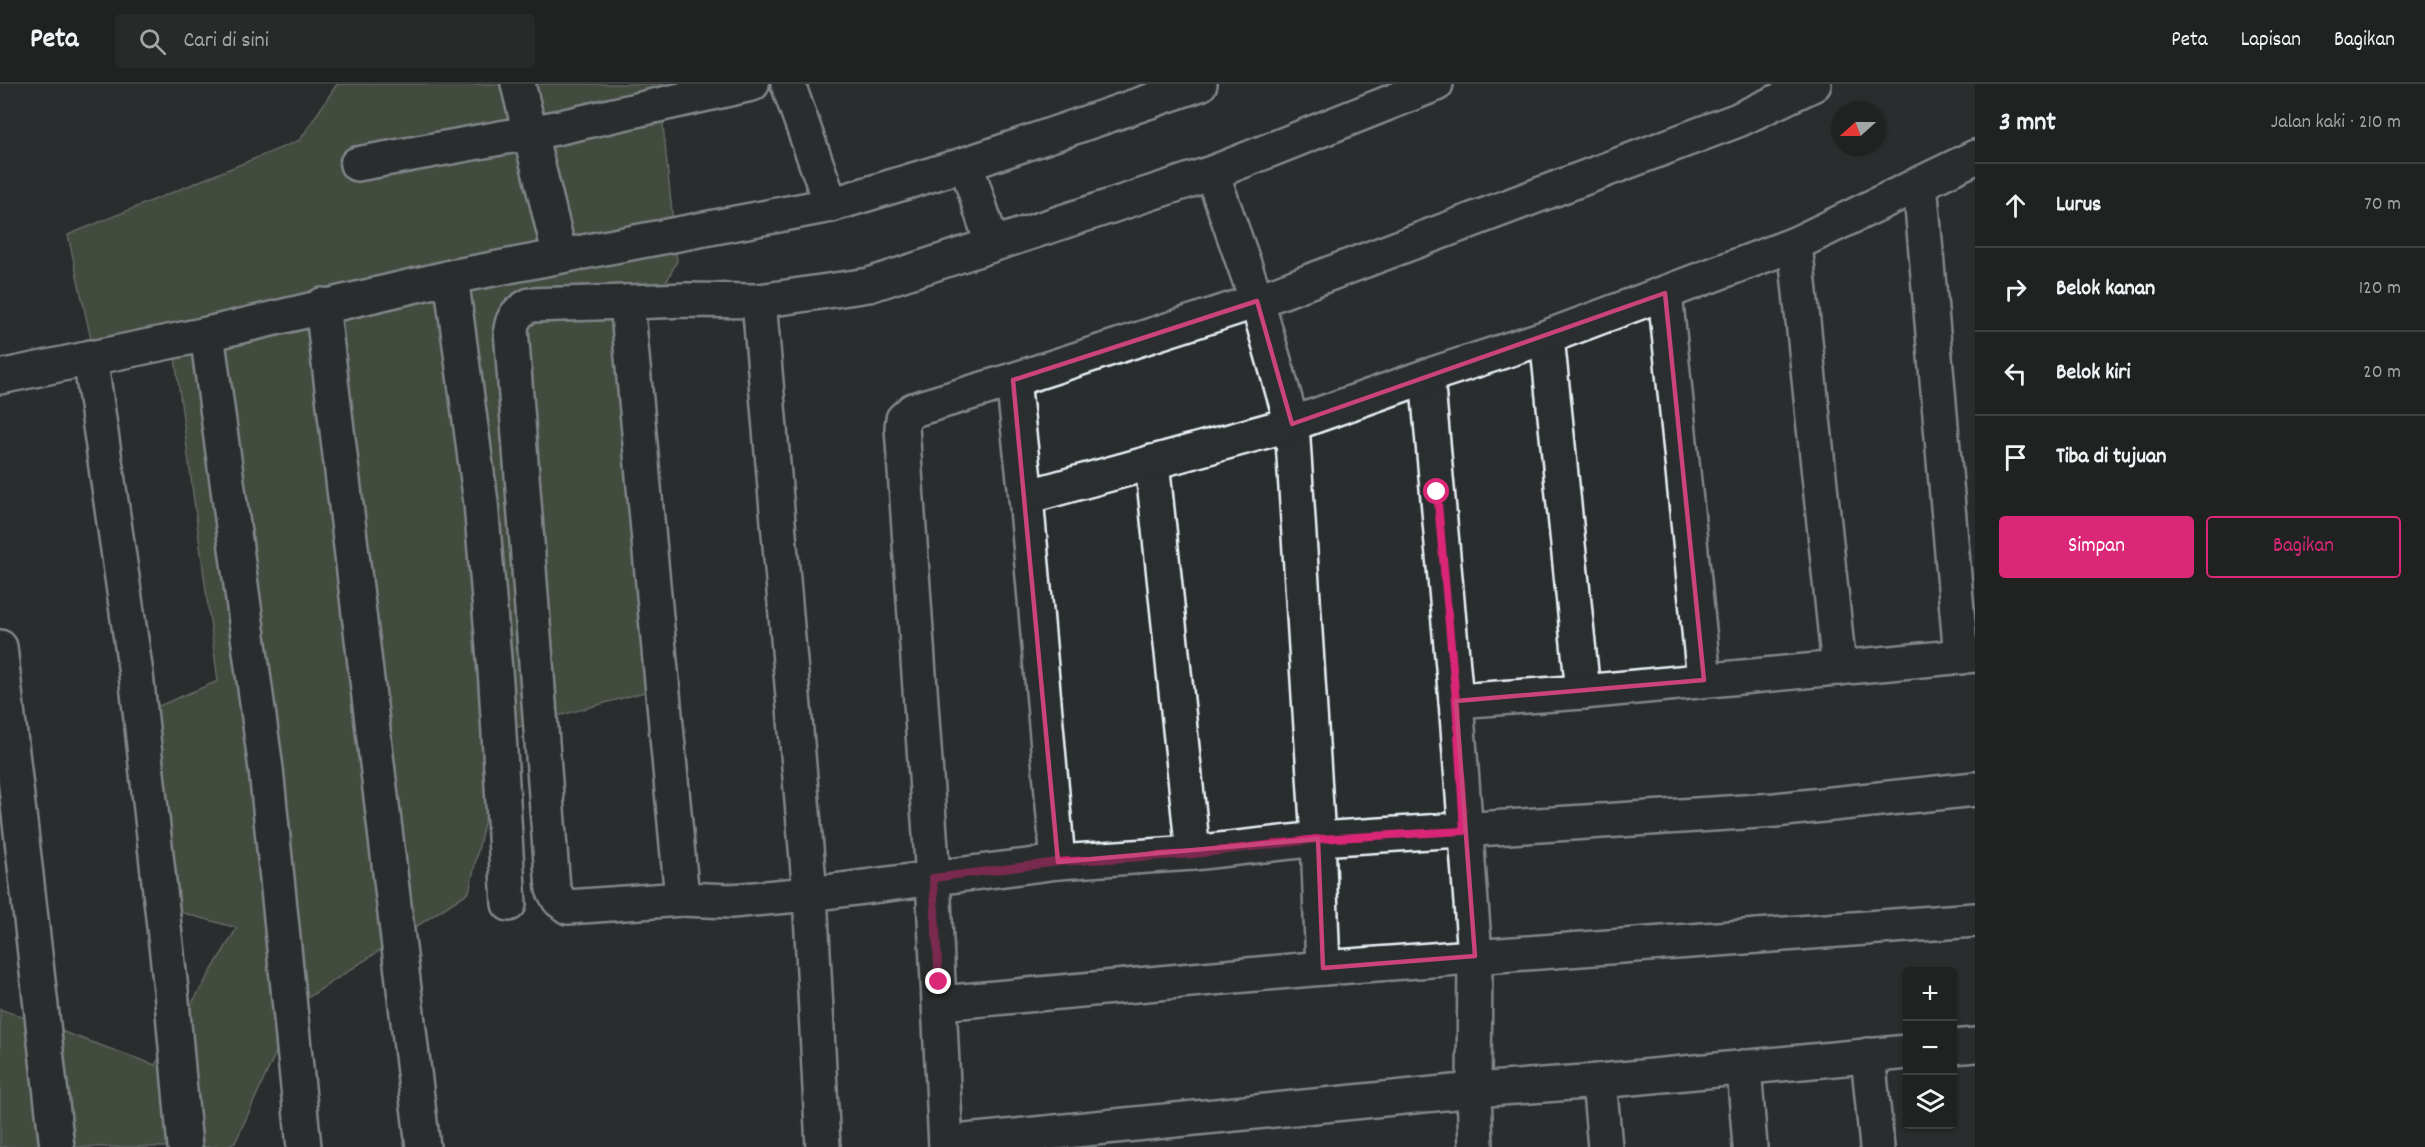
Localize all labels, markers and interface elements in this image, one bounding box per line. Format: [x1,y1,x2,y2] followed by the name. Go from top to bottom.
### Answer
[115,14,535,68] search box
[30,21,79,61] text: Peta
[136,25,169,58] icon: search
[184,26,269,57] text: Cari di sini
[2171,26,2208,56] text: Peta
[2241,26,2301,56] text: Lapisan
[2334,26,2395,56] text: Bagikan
[1831,102,1885,156] north arrow
[1999,105,2056,142] text: 3 mnt
[2271,109,2401,137] text: Jalan kaki · 210 m
[1999,189,2032,222] icon: ahead
[2056,190,2101,221] text: Lurus
[2364,191,2401,219] text: 70 m
[1999,273,2032,306] icon: right
[2056,274,2155,305] text: Belok kanan
[2359,275,2401,303] text: 120 m
[1999,357,2032,390] icon: left
[2056,358,2130,389] text: Belok kiri
[2363,359,2401,387] text: 20 m
[1999,441,2032,474] icon: arrive
[2056,442,2166,473] text: Tiba di tujuan
[1423,478,1449,504] route start
[1999,516,2194,578] button: Simpan
[2206,516,2401,578] button: Bagikan
[1903,967,1957,1129] map controls
[1903,967,1957,1021] button: +
[925,968,951,994] route end
[1903,1021,1957,1075] button: −
[1903,1075,1957,1129] button: layers

